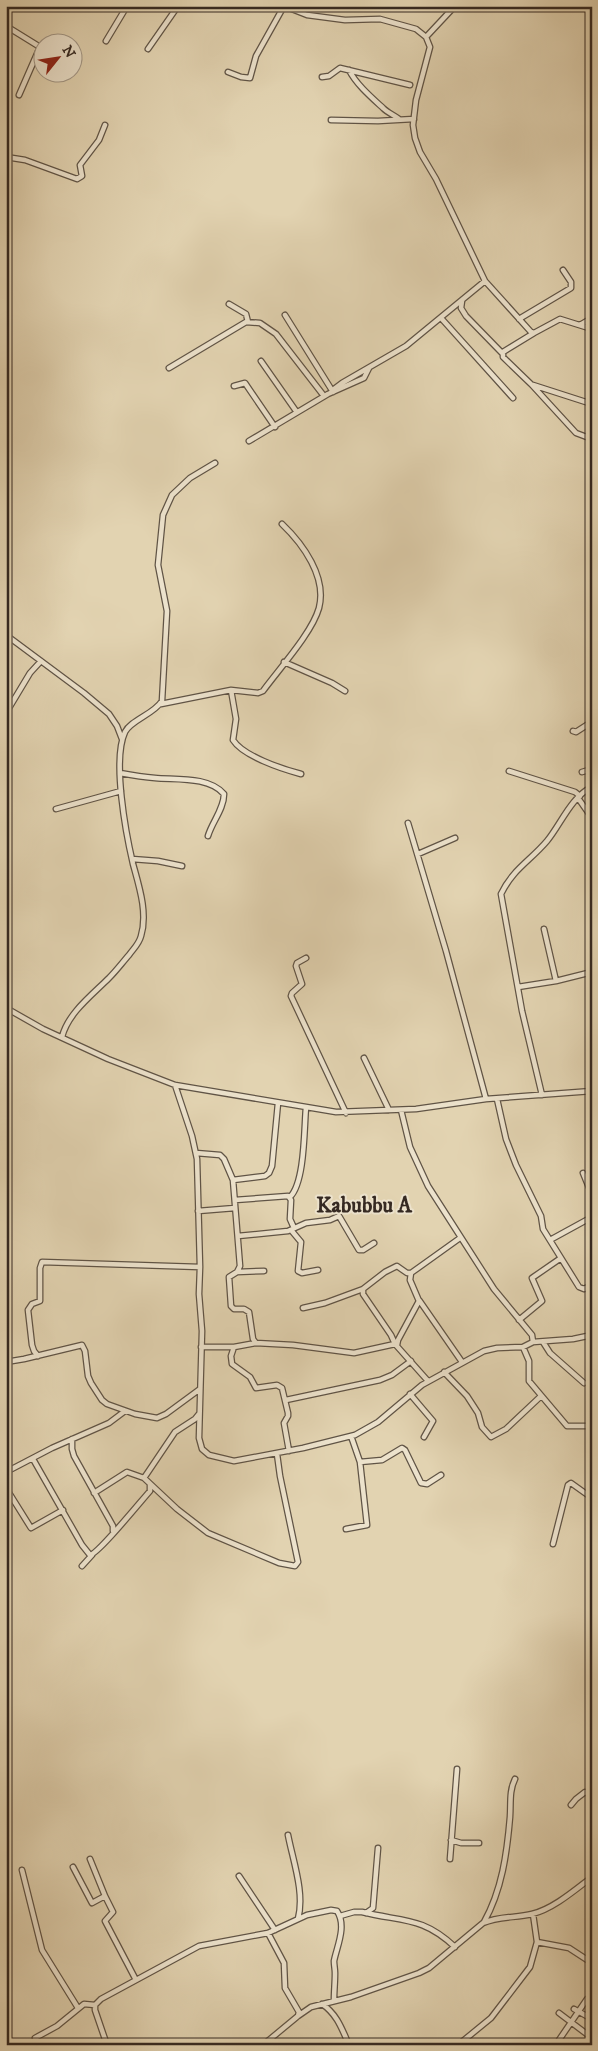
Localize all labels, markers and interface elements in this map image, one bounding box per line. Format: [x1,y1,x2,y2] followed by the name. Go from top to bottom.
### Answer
[32,32,82,82] north arrow
[58,43,79,62] text: N
[316,1192,413,1219] district label: Kabubbu A

